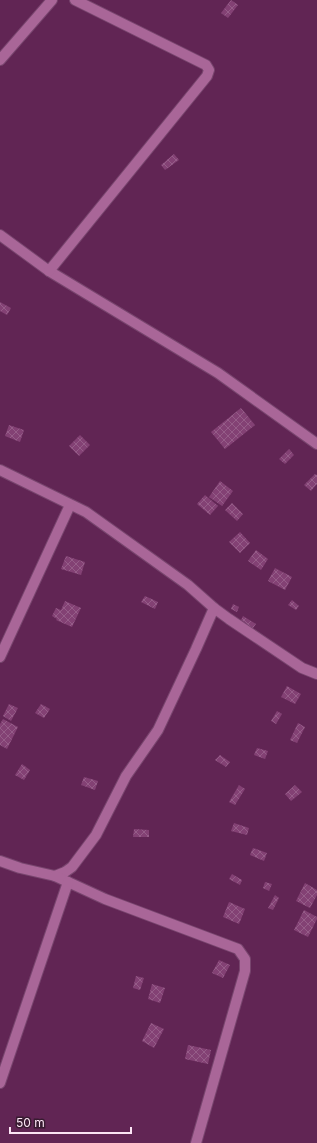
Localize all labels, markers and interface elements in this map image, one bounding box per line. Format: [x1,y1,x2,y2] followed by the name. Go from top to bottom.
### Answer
[10,1109,131,1135] scale bar
[16,1115,45,1130] text: 50 m

